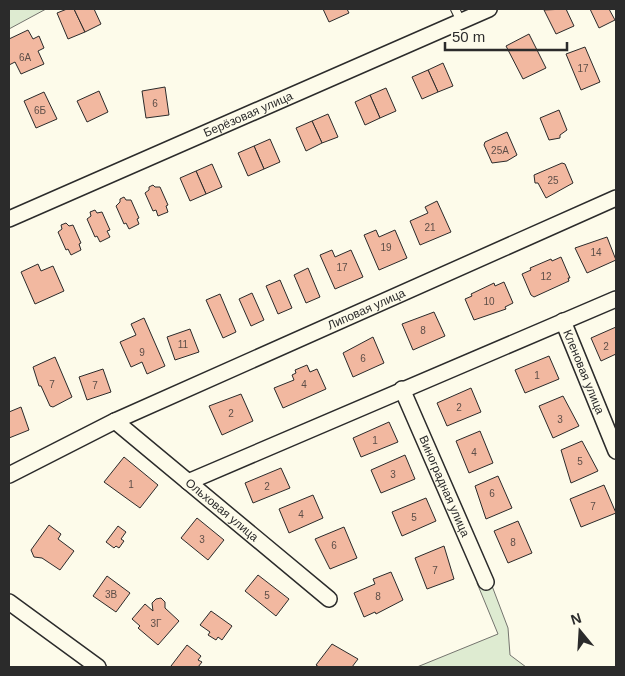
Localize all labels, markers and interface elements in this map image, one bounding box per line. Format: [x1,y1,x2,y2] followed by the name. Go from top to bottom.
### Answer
[445,20,568,52] scale bar
[452,28,485,45] text: 50 m
[19,52,31,63] house number: 6А
[577,63,589,74] house number: 17
[201,89,295,140] street label: Берёзовая улица
[152,98,158,109] house number: 6
[34,105,46,116] house number: 6Б
[491,145,509,156] house number: 25А
[547,175,559,186] house number: 25
[424,222,436,233] house number: 21
[380,242,392,253] house number: 19
[590,247,602,258] house number: 14
[336,262,348,273] house number: 17
[540,271,552,282] house number: 12
[325,286,408,333] street label: Липовая улица
[483,296,495,307] house number: 10
[420,325,426,336] house number: 8
[560,328,607,416] street label: Кленовая улица
[178,339,189,350] house number: 11
[603,341,609,352] house number: 2
[139,347,145,358] house number: 9
[360,353,366,364] house number: 6
[534,370,540,381] house number: 1
[49,379,55,390] house number: 7
[301,379,307,390] house number: 4
[92,380,98,391] house number: 7
[456,402,462,413] house number: 2
[228,408,234,419] house number: 2
[557,414,563,425] house number: 3
[416,433,473,539] street label: Виноградная улица
[372,435,378,446] house number: 1
[471,447,477,458] house number: 4
[577,456,583,467] house number: 5
[390,469,396,480] house number: 3
[182,475,262,545] street label: Ольховая улица
[128,479,134,490] house number: 1
[264,481,270,492] house number: 2
[489,488,495,499] house number: 6
[590,501,596,512] house number: 7
[298,509,304,520] house number: 4
[411,512,417,523] house number: 5
[199,534,205,545] house number: 3
[510,537,516,548] house number: 8
[331,540,337,551] house number: 6
[432,565,438,576] house number: 7
[105,589,117,600] house number: 3В
[264,590,270,601] house number: 5
[375,591,381,602] house number: 8
[555,606,605,656] north arrow
[569,609,583,628] text: N
[151,618,162,629] house number: 3Г

